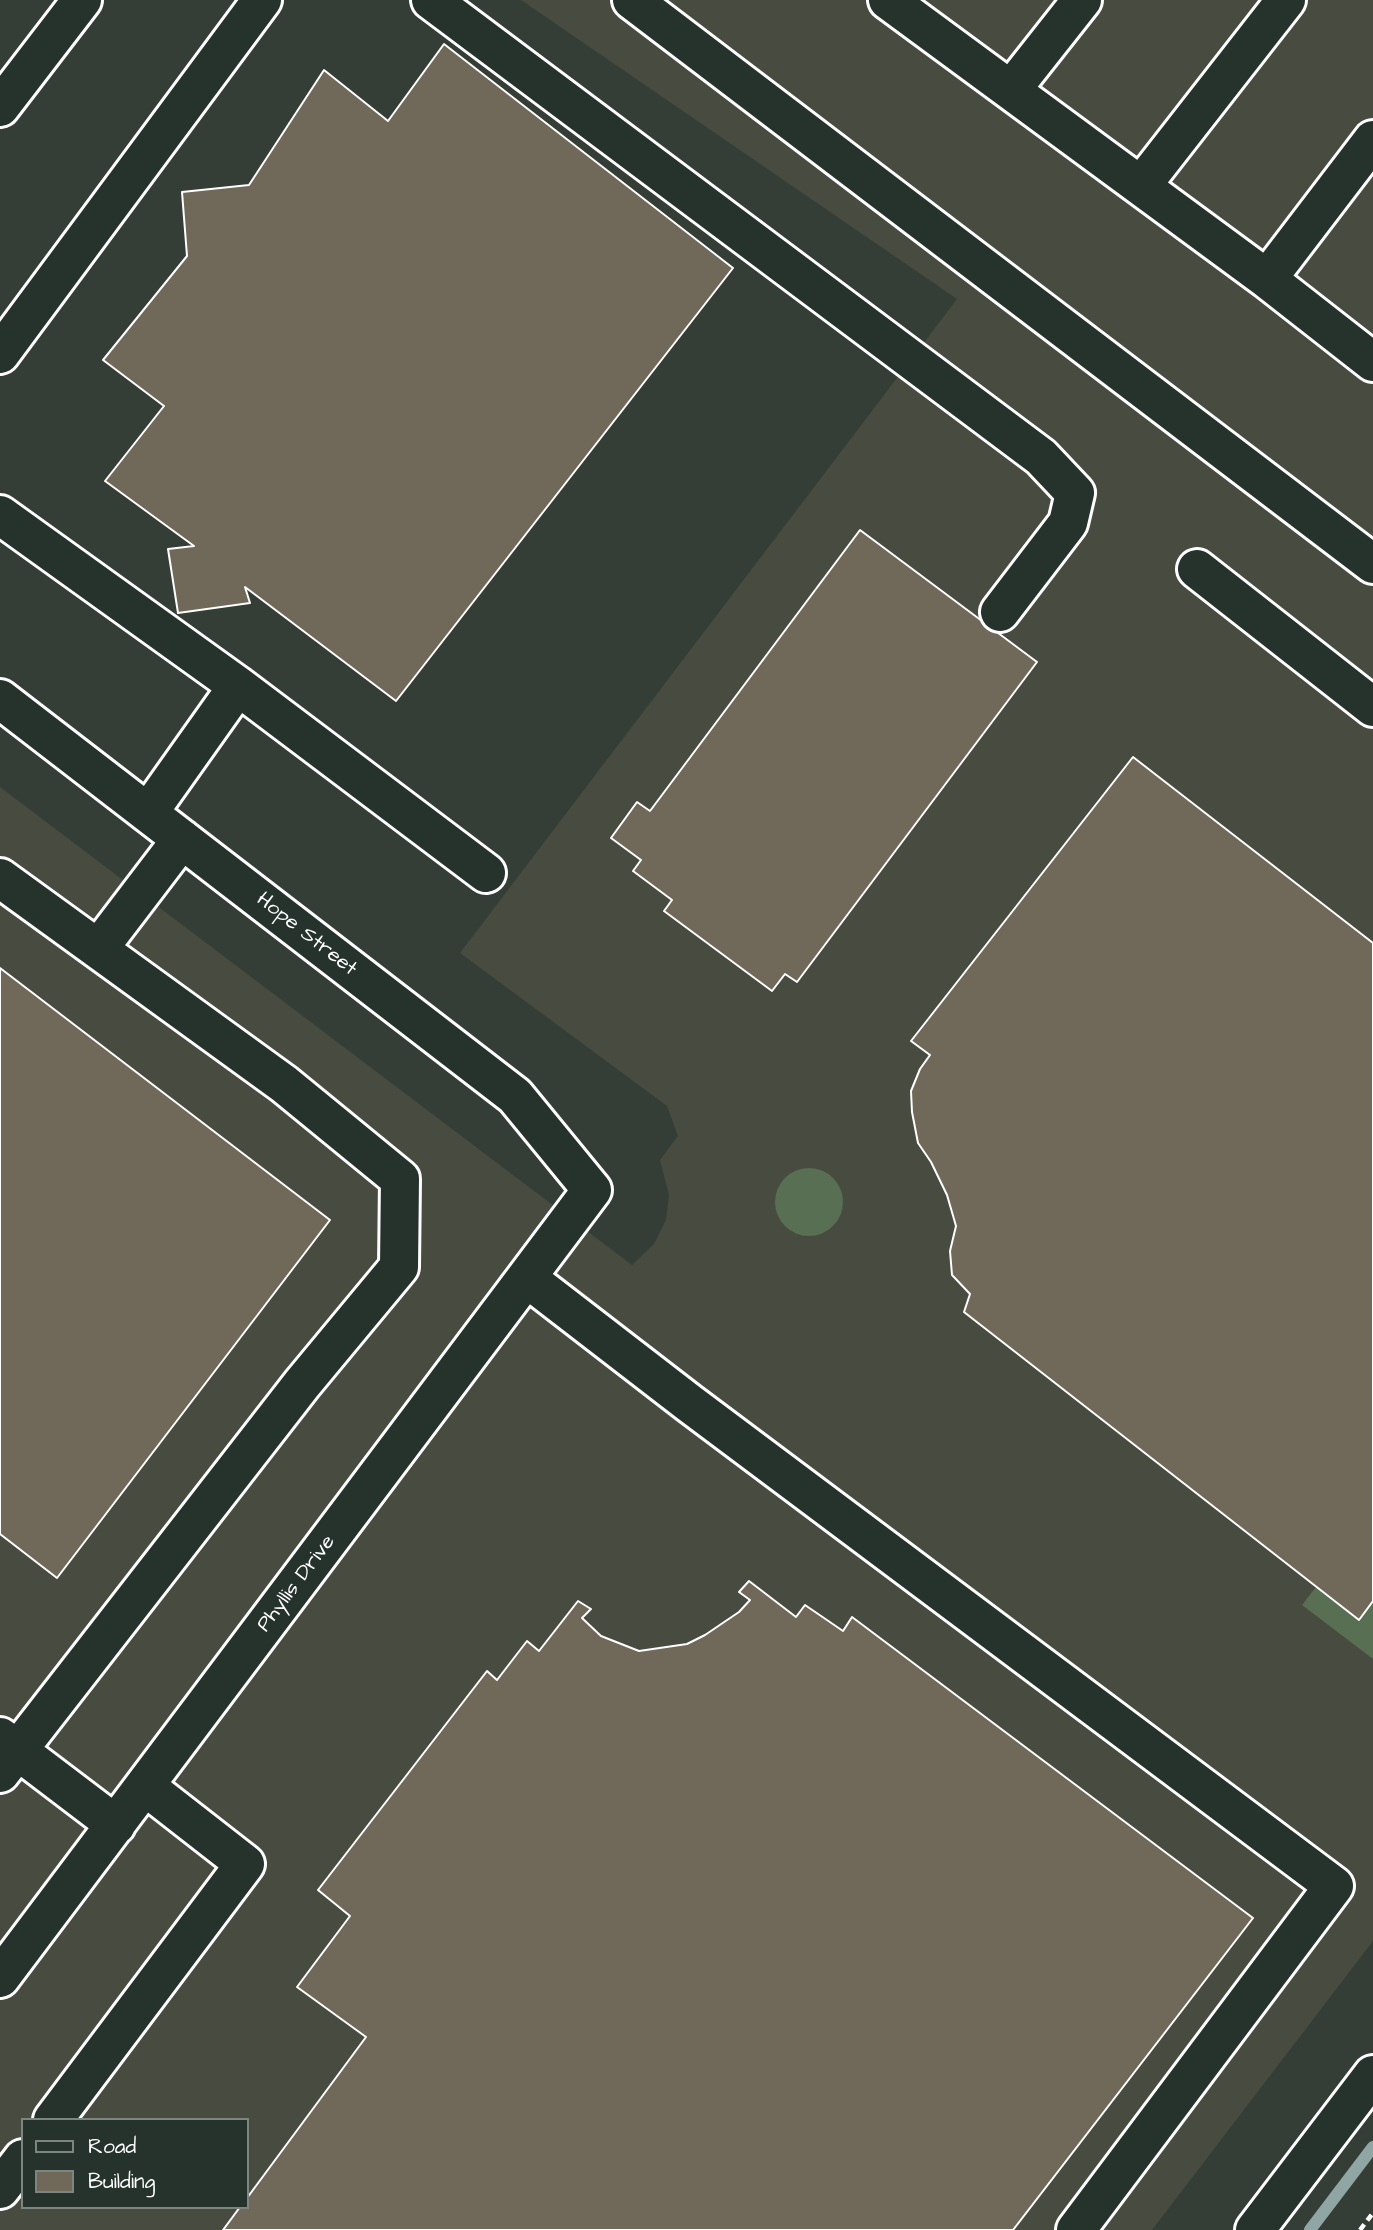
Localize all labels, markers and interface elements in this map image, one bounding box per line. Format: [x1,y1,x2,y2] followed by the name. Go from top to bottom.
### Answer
[251,888,361,982] street label: Hope Street
[252,1531,342,1637] street label: Phyllis Drive
[21,2118,248,2209] legend
[88,2132,136,2161] text: Road
[88,2167,155,2196] text: Building

